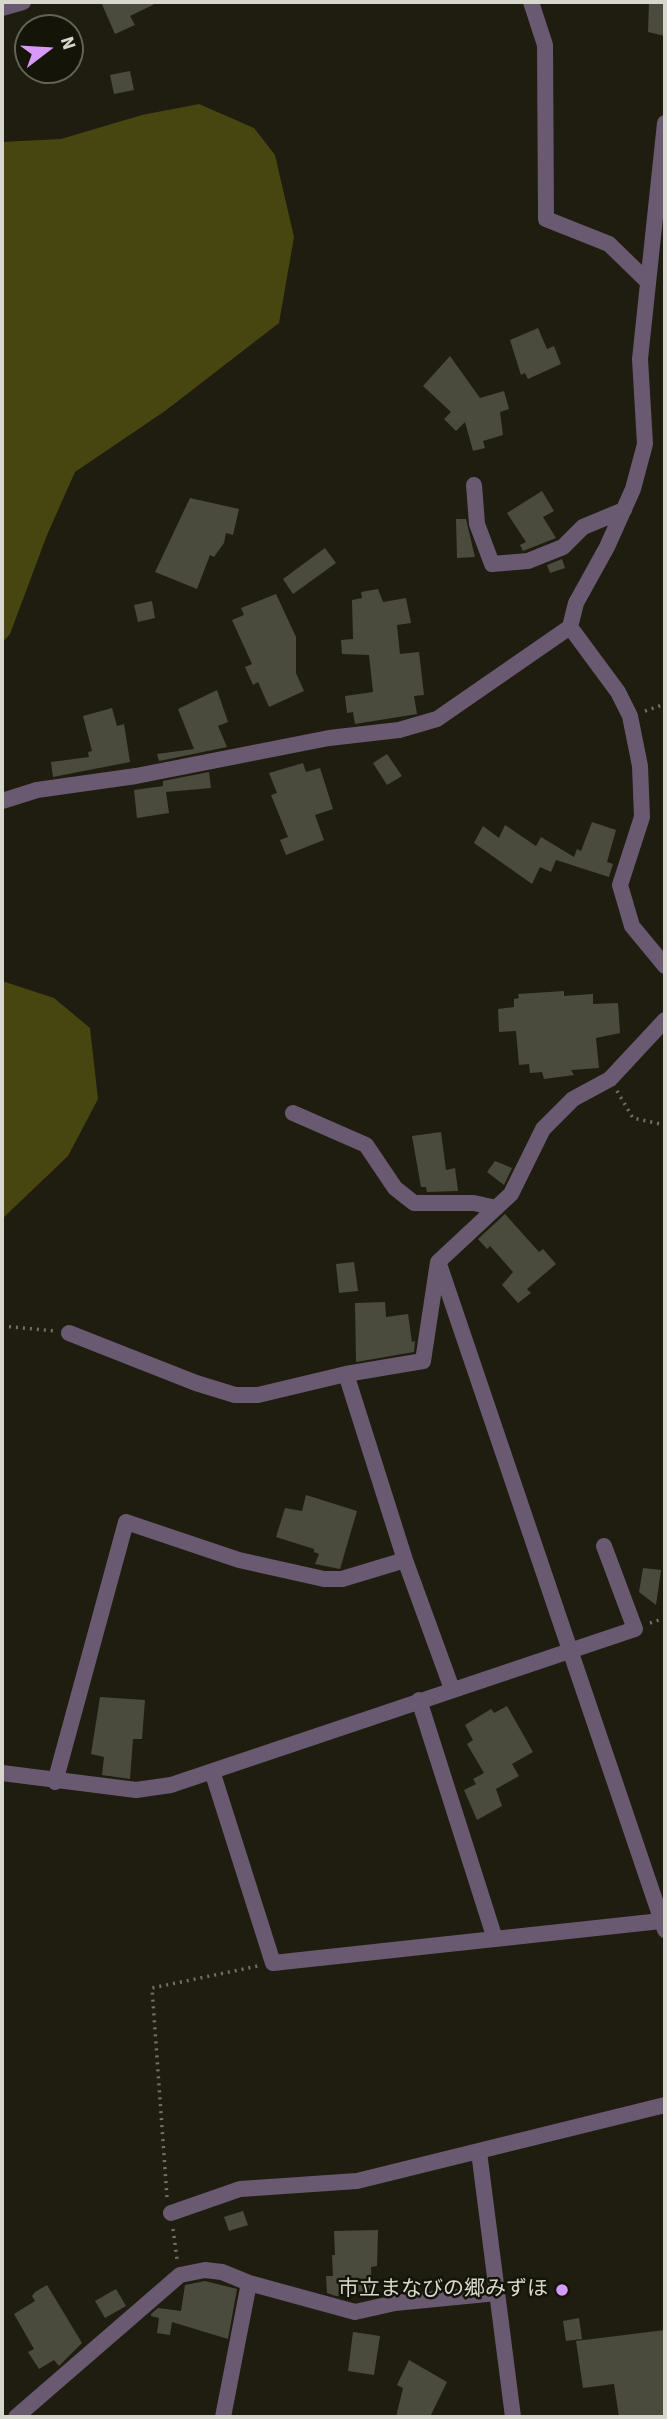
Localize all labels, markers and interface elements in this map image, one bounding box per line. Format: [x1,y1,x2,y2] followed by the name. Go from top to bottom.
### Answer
[14,14,84,84] north arrow
[53,33,82,53] text: N
[338,2277,548,2303] place label: 市立まなびの郷みずほ
[554,2282,570,2298] marker: 市立まなびの郷みずほ

